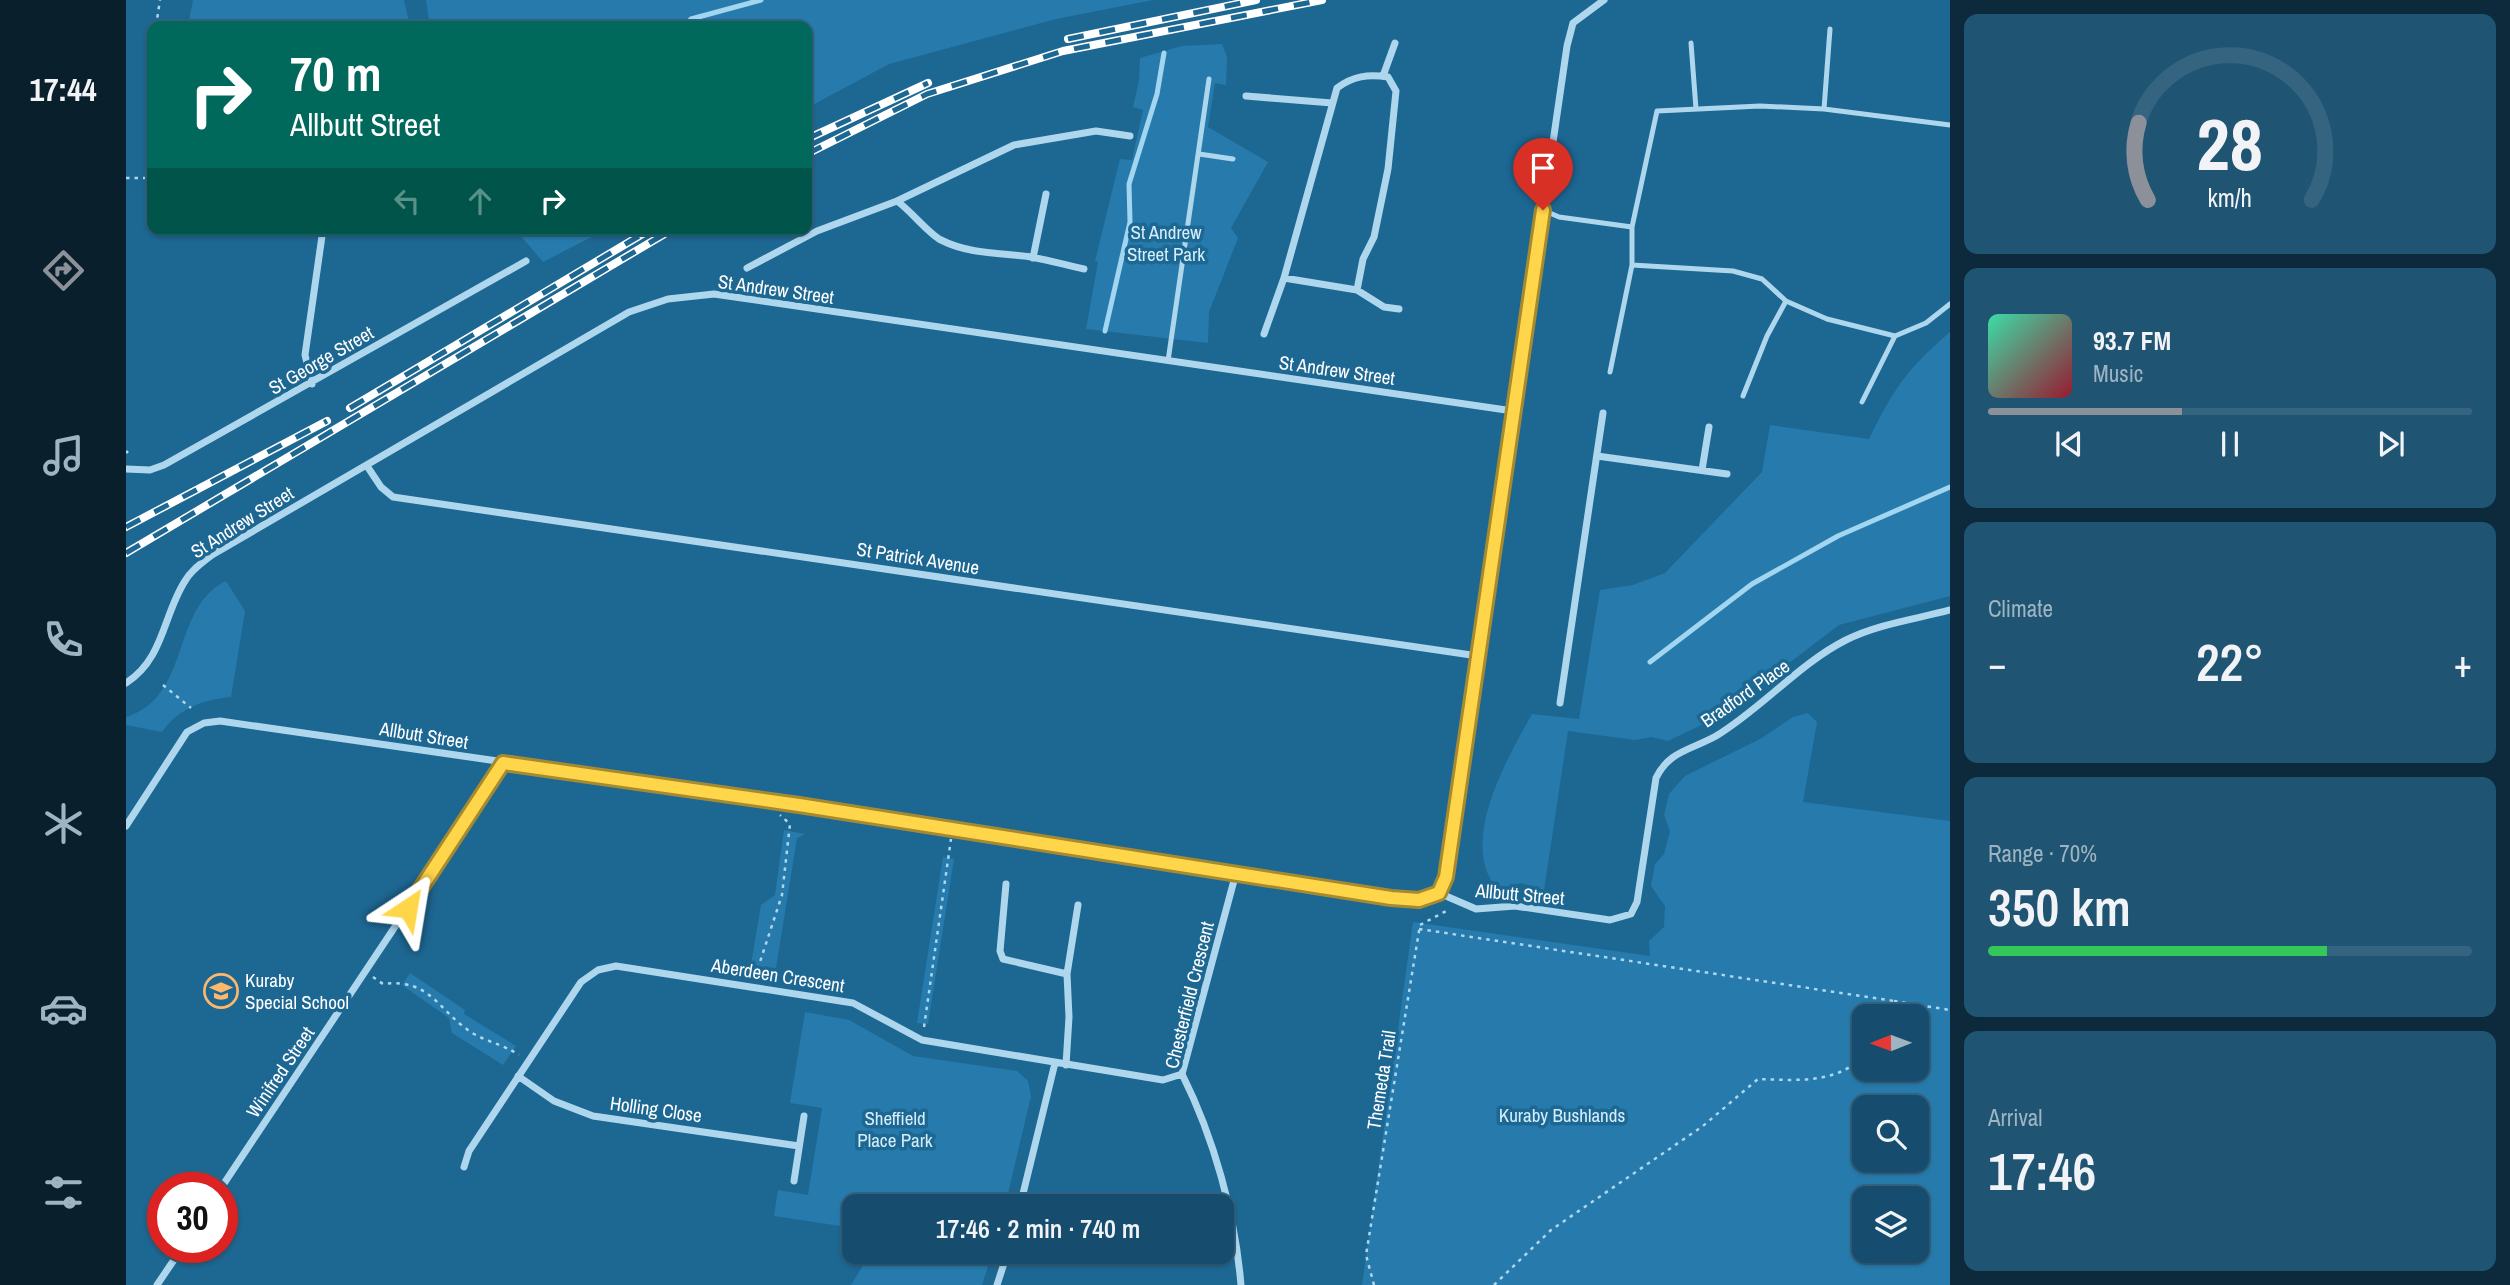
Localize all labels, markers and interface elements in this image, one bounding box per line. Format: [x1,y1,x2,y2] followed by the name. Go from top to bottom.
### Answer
[290,40,382,106] text: 70 m
[175,49,266,140] icon: right
[29,68,97,111] text: 17:44
[2197,95,2263,193] text: 28
[290,103,440,146] text: Allbutt Street
[1513,138,1573,210] pin
[1524,149,1562,187] icon: arrive
[2208,181,2252,215] text: km/h
[388,182,426,220] icon: left
[461,182,499,220] icon: ahead
[534,182,572,220] icon: right
[1127,219,1205,267] park label: St Andrew Street Park
[39,246,88,295] icon: directions
[716,268,836,310] street label: St Andrew Street
[264,319,379,400] street label: St George Street
[2093,323,2171,358] text: 93.7 FM
[1277,349,1397,391] street label: St Andrew Street
[2093,358,2143,389] text: Music
[2050,425,2088,463] icon: previous
[2211,425,2249,463] icon: pause
[2372,425,2410,463] icon: next
[39,431,88,480] icon: music
[186,480,299,564] street label: St Andrew Street
[855,535,981,581] street label: St Patrick Avenue
[1988,593,2053,624] text: Climate
[39,615,88,664] icon: phone
[2196,627,2264,697] text: 22°
[1988,638,2006,689] text: −
[2454,638,2472,689] text: +
[1695,653,1795,733] street label: Bradford Place
[377,715,471,755] street label: Allbutt Street
[39,799,88,848] icon: climate
[1988,838,2097,869] text: Range · 70%
[371,871,445,945] position arrow
[1988,872,2131,942] text: 350 km
[1473,877,1566,911] street label: Allbutt Street
[1158,918,1220,1071] street label: Chesterfield Crescent
[709,952,847,998] street label: Aberdeen Crescent
[245,967,349,1015] place label: Kuraby Special School
[202,972,240,1010] school or university icon: Kuraby Special School
[39,984,88,1033] icon: car
[1852,1004,1928,1082] north arrow
[1852,1004,1929,1263] map controls
[240,1021,320,1123] street label: Winifred Street
[1360,1028,1402,1132] street label: Themeda Trail
[608,1090,704,1128] street label: Holling Close
[1852,1095,1929,1172] button: search
[1499,1102,1625,1128] park label: Kuraby Bushlands
[1988,1102,2043,1133] text: Arrival
[857,1105,933,1153] park label: Sheffield Place Park
[1988,1136,2096,1206] text: 17:46
[39,1168,88,1217] icon: filters
[147,1172,238,1263] speed limit sign: 30
[1852,1186,1929,1263] button: layers
[936,1211,1140,1246] text: 17:46 · 2 min · 740 m

